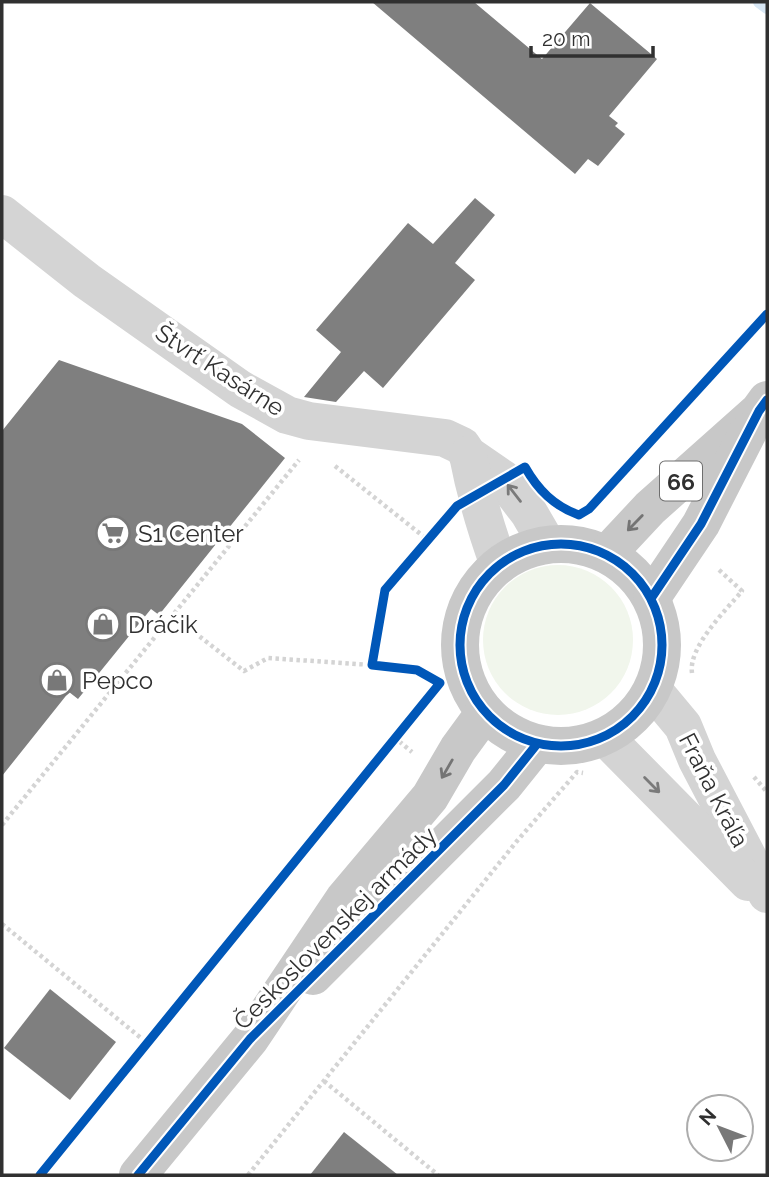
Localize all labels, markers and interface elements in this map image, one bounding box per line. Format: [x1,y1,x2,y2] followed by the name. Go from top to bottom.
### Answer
[531,14,654,58] scale bar
[542,26,590,51] text: 20 m
[150,317,290,422] street label: Štvrť Kasárne
[660,461,702,500] road number: 66
[507,485,522,503] one-way arrow
[94,514,132,552] supermarket icon: S1 Center
[627,514,644,531] one-way arrow
[138,519,244,548] place label: S1 Center
[84,605,122,643] shop icon: Dráčik
[128,610,198,639] place label: Dráčik
[38,661,76,699] shop icon: Pepco
[82,666,153,695] place label: Pepco
[673,728,755,852] street label: Fraňa Kráľa
[440,758,454,778] one-way arrow
[644,776,661,793] one-way arrow
[228,821,442,1035] street label: Československej armády
[685,1093,755,1163] north arrow
[694,1104,720,1129] text: N

